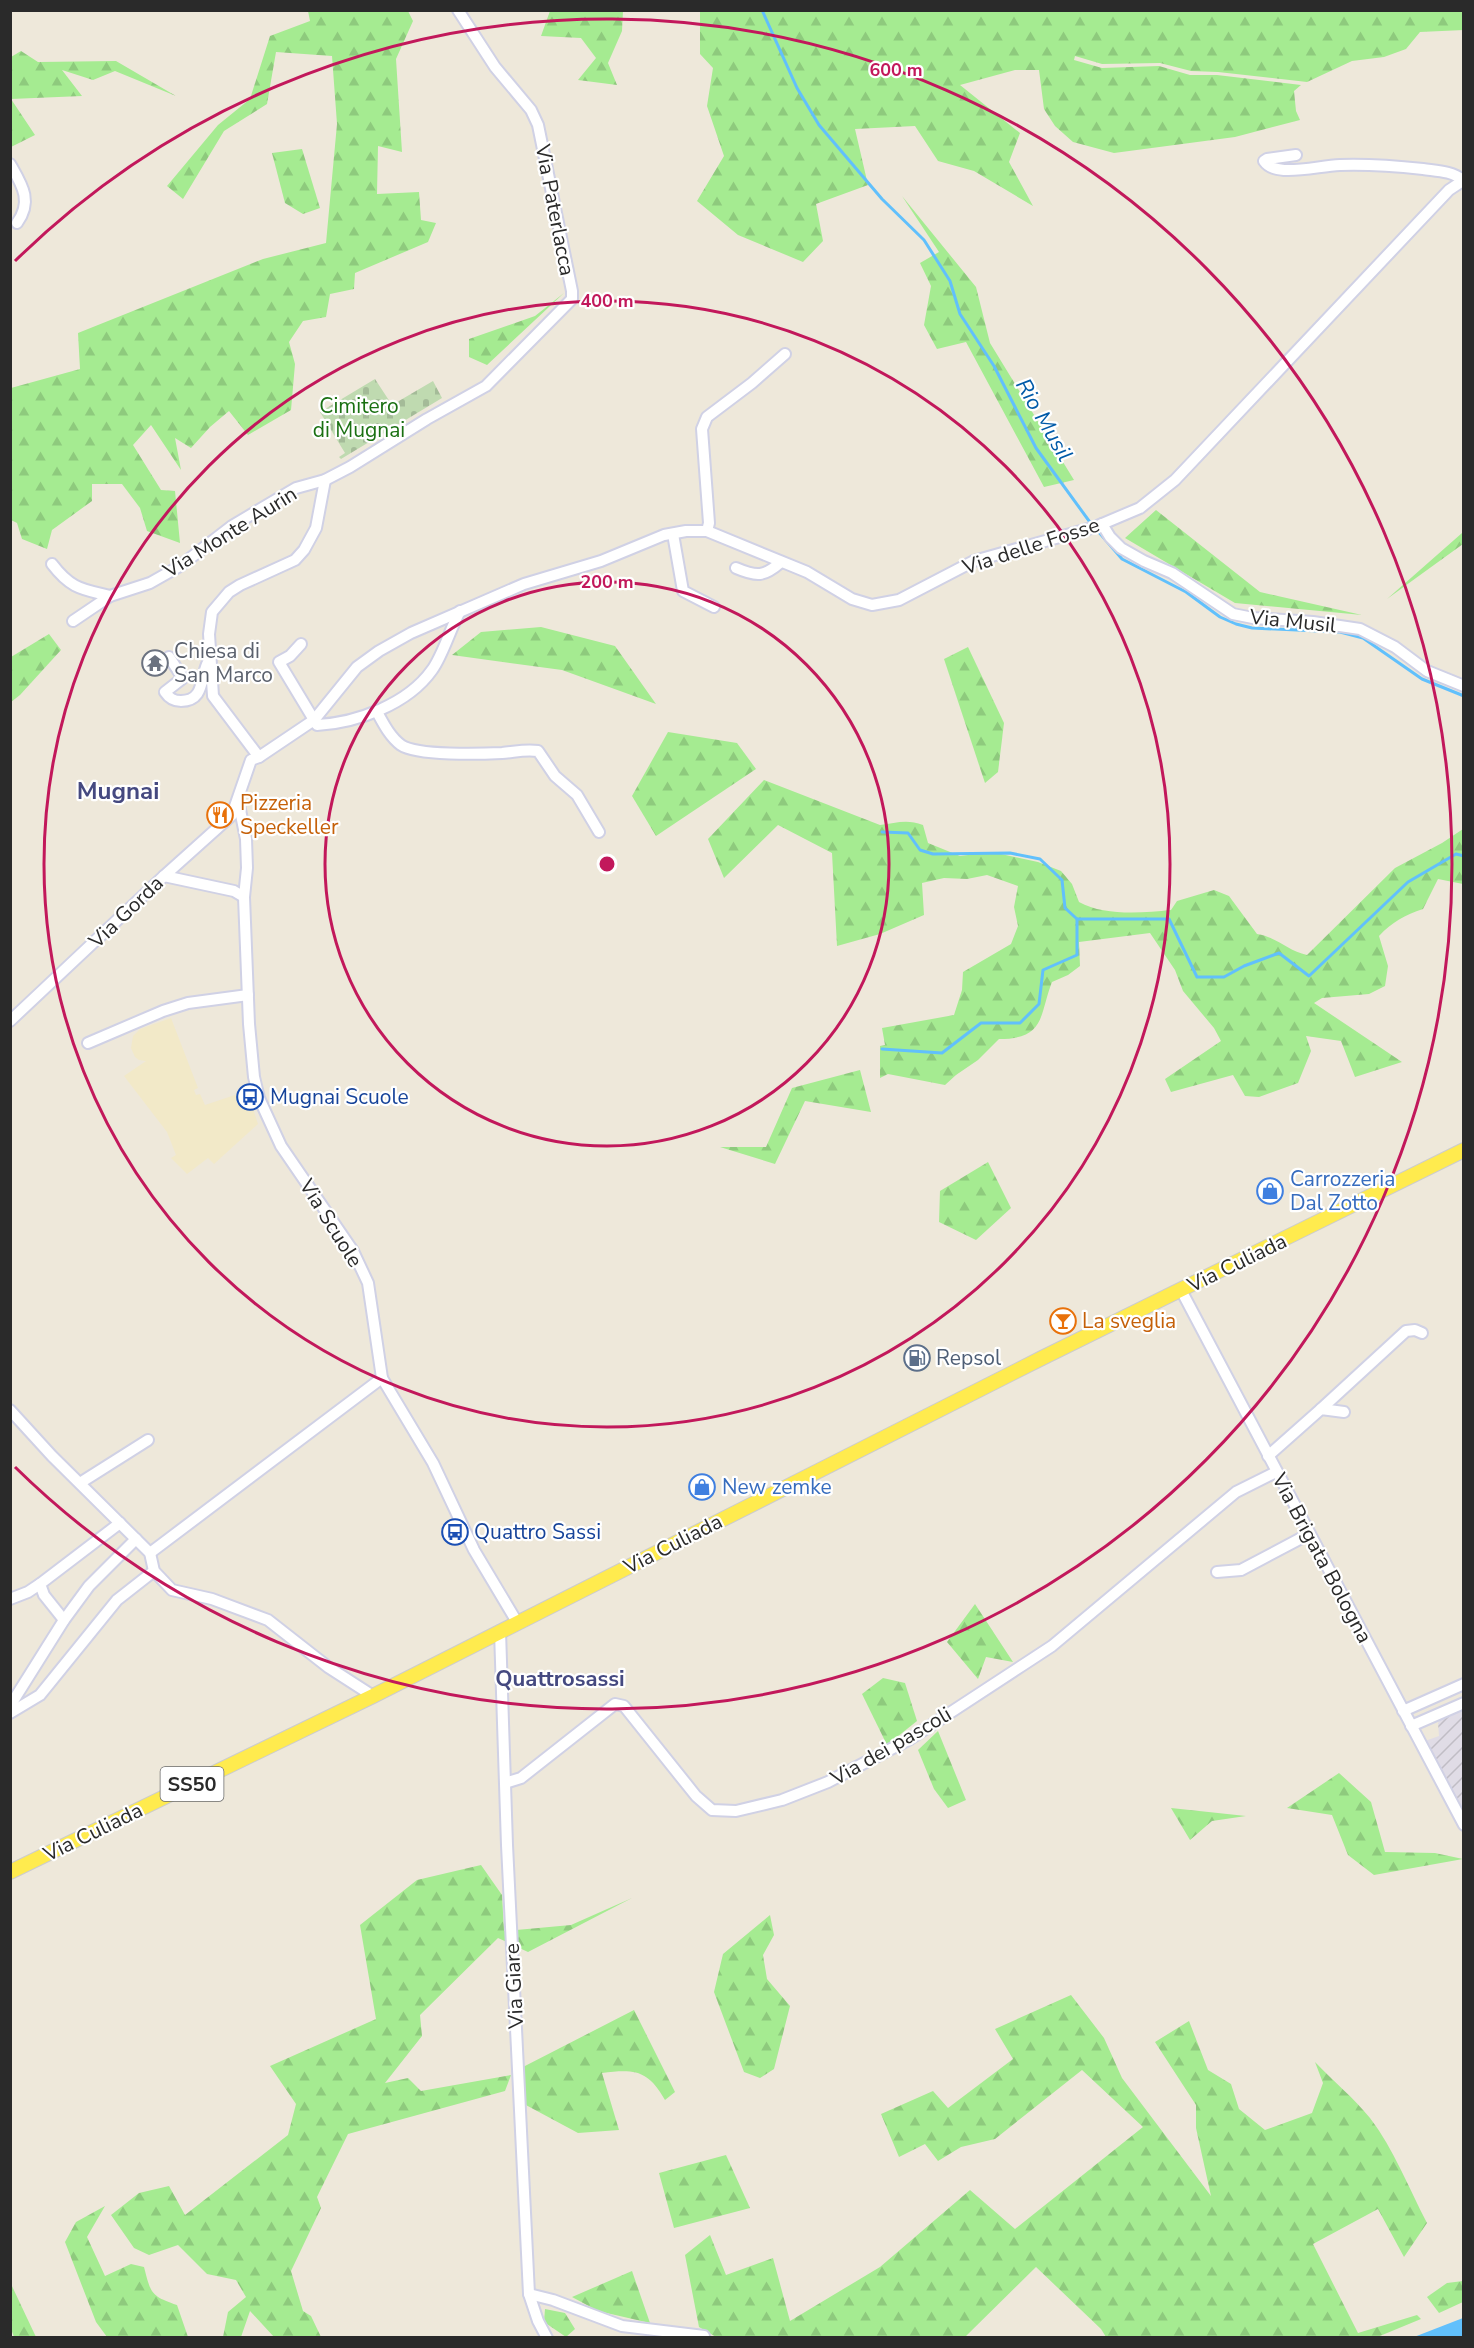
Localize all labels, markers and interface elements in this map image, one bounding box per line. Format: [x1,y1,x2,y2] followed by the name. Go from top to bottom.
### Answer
[869,58,923,82] text: 600 m
[528,141,581,278] street label: Via Paterlacca
[580,289,634,313] text: 400 m
[1008,373,1080,467] water label: Rio Musil
[313,392,405,444] park label: Cimitero di Mugnai
[157,480,302,585] street label: Via Monte Aurin
[958,511,1103,582] street label: Via delle Fosse
[580,570,634,594] text: 200 m
[1247,602,1338,640] street label: Via Musil
[174,637,273,689] place label: Chiesa di San Marco
[140,648,170,678] temple icon: Chiesa di San Marco
[77,775,159,807] district label: Mugnai
[240,789,339,841] place label: Pizzeria Speckeller
[205,800,235,830] restaurant icon: Pizzeria Speckeller
[597,854,617,874] centre of rings
[82,869,169,955] street label: Via Gorda
[235,1082,265,1112] bus stop icon: Mugnai Scuole
[270,1083,409,1111] place label: Mugnai Scuole
[1290,1165,1395,1217] place label: Carrozzeria Dal Zotto
[292,1173,369,1273] street label: Via Scuole
[1255,1176,1285,1206] shop icon: Carrozzeria Dal Zotto
[1182,1227,1291,1300] street label: Via Culiada
[1048,1306,1078,1336] bar icon: La sveglia
[1082,1307,1176,1335] place label: La sveglia
[902,1343,932,1373] fuel station icon: Repsol
[936,1344,1002,1372] place label: Repsol
[1265,1467,1379,1648] street label: Via Brigata Bologna
[687,1472,717,1502] shop icon: New zemke
[722,1473,832,1501] place label: New zemke
[618,1507,727,1581] street label: Via Culiada
[440,1517,470,1547] bus stop icon: Quattro Sassi
[474,1518,601,1546] place label: Quattro Sassi
[495,1664,625,1694] district label: Quattrosassi
[825,1700,957,1792] street label: Via dei pascoli
[160,1767,224,1801] road number: SS50
[38,1796,147,1869] street label: Via Culiada
[498,1942,530,2031] street label: Via Giare

